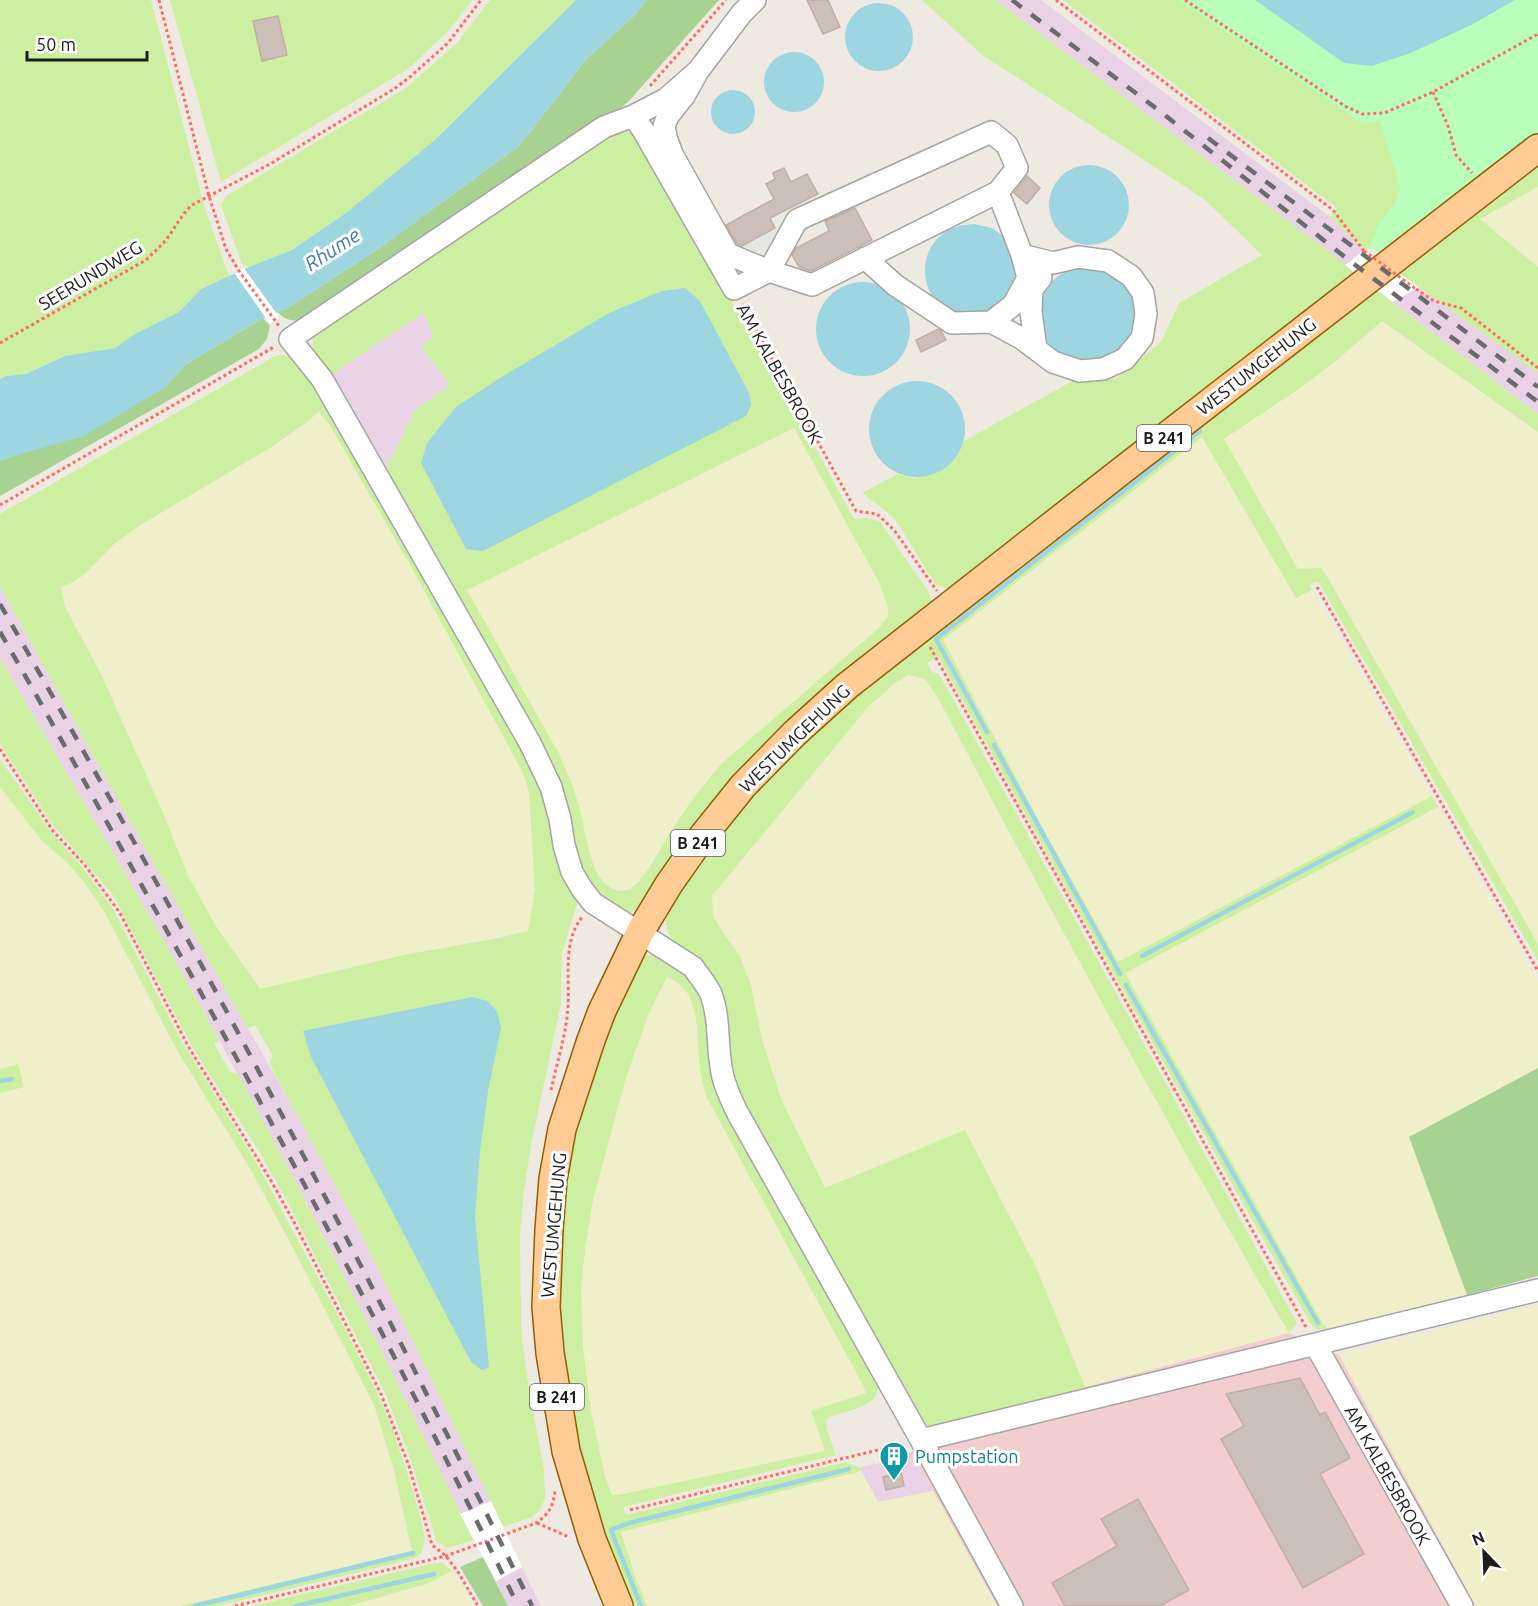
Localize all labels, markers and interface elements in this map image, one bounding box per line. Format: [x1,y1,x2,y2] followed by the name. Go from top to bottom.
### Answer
[27,24,147,62] scale bar
[36,34,76,54] text: 50 m
[300,223,364,275] water label: Rhume
[35,236,145,314] street label: SEERUNDWEG
[733,300,827,446] street label: AM KALBESBROOK
[1192,313,1320,419] street label: WESTUMGEHUNG
[1137,425,1191,451] road number: B 241
[735,680,853,796] street label: WESTUMGEHUNG
[671,830,725,856] road number: B 241
[537,1152,569,1298] street label: WESTUMGEHUNG
[530,1384,584,1410] road number: B 241
[1341,1402,1435,1548] street label: AM KALBESBROOK
[878,1440,910,1482] building icon: Pumpstation
[915,1446,1018,1466] place label: Pumpstation
[1454,1522,1514,1582] north arrow
[1469,1528,1487,1549] text: N

